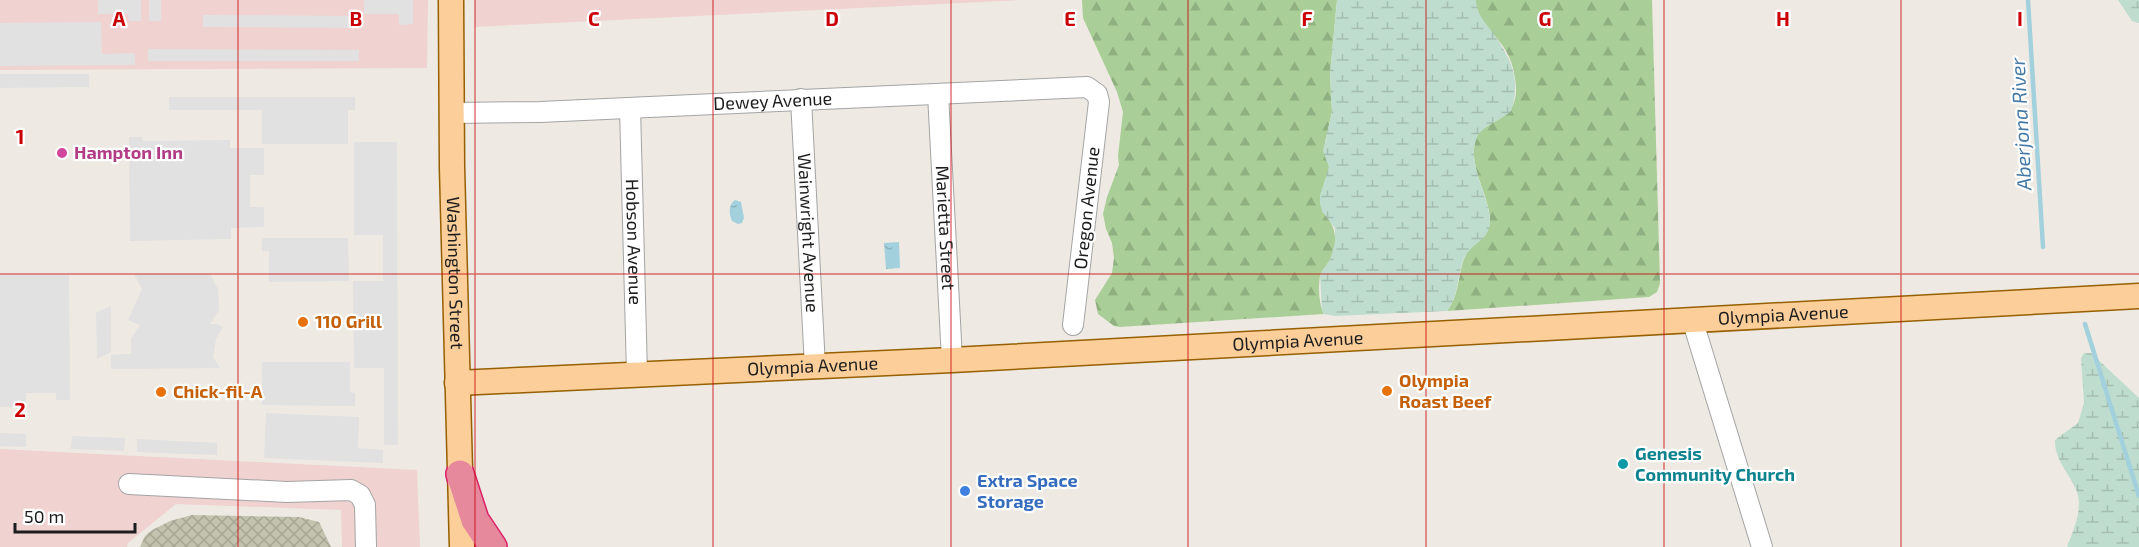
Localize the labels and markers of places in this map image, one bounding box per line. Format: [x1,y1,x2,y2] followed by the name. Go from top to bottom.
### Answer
[74,141,183,163] place label: Hampton Inn
[55,146,69,160] marker: Hampton Inn
[315,310,382,332] place label: 110 Grill
[296,315,310,329] marker: 110 Grill
[1399,369,1492,412] place label: Olympia Roast Beef
[173,380,263,402] place label: Chick-fil-A
[1380,384,1394,398] marker: Olympia Roast Beef
[154,385,168,399] marker: Chick-fil-A
[1635,442,1795,485] place label: Genesis Community Church
[1616,457,1630,471] marker: Genesis Community Church
[977,469,1078,512] place label: Extra Space Storage
[958,484,972,498] marker: Extra Space Storage

